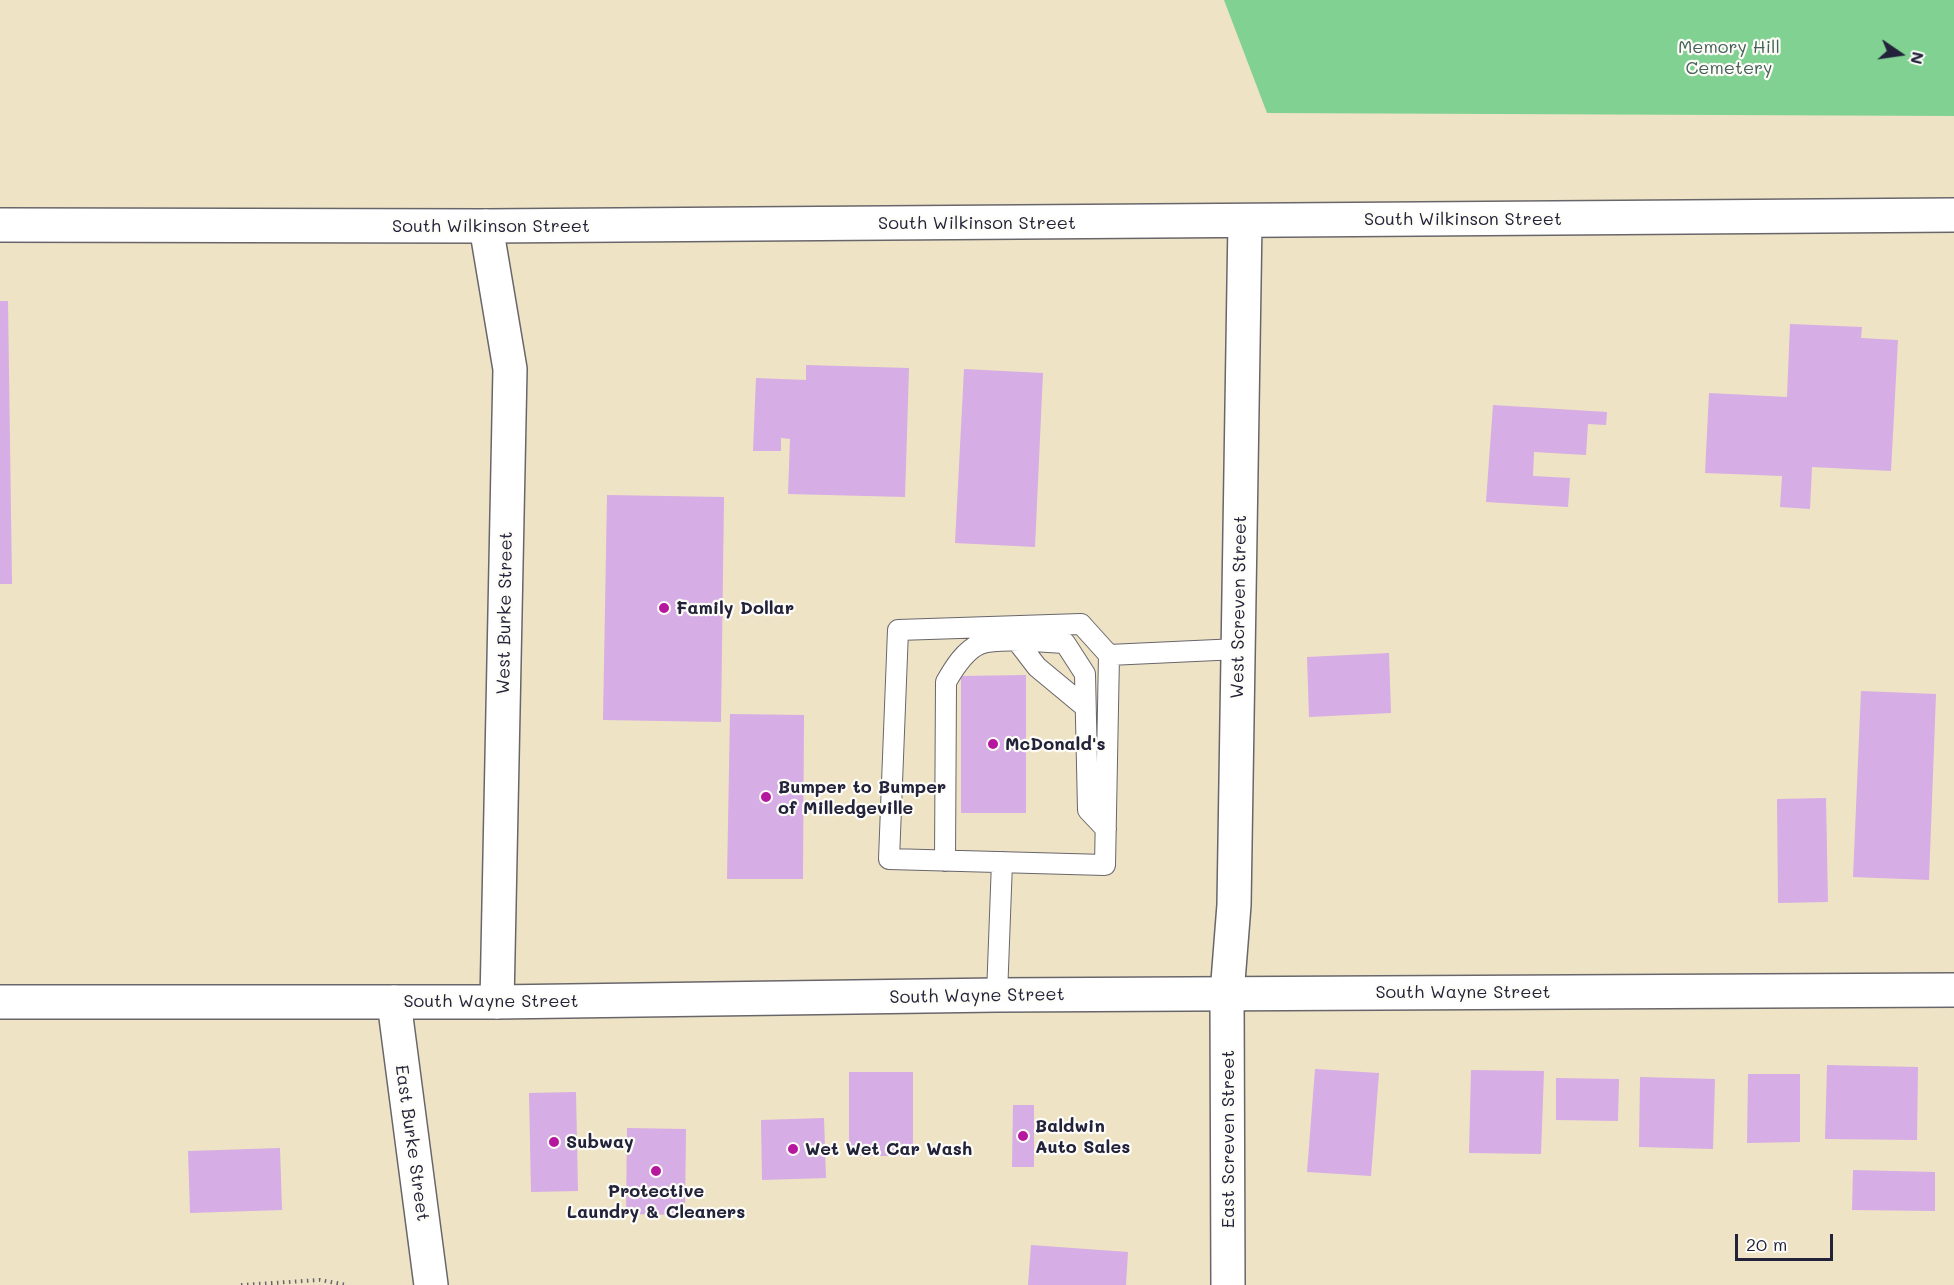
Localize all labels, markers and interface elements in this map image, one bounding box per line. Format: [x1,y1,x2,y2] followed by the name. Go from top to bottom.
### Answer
[1870,24,1930,84] north arrow
[1678,36,1780,78] park label: Memory Hill Cemetery
[1906,50,1930,66] text: N
[1364,208,1562,230] street label: South Wilkinson Street
[878,212,1076,234] street label: South Wilkinson Street
[392,215,590,237] street label: South Wilkinson Street
[1227,515,1251,699] street label: West Screven Street
[493,531,517,695] street label: West Burke Street
[676,597,794,619] place label: Family Dollar
[657,601,671,615] marker: Family Dollar
[1005,733,1106,755] place label: McDonald's
[986,737,1000,751] marker: McDonald's
[778,776,946,818] place label: Bumper to Bumper of Milledgeville
[759,790,773,804] marker: Bumper to Bumper of Milledgeville
[1375,981,1551,1003] street label: South Wayne Street
[889,984,1065,1008] street label: South Wayne Street
[403,990,579,1012] street label: South Wayne Street
[1217,1050,1239,1228] street label: East Screven Street
[390,1063,434,1223] street label: East Burke Street
[1035,1115,1130,1158] place label: Baldwin Auto Sales
[1016,1129,1030,1143] marker: Baldwin Auto Sales
[566,1131,634,1153] place label: Subway
[547,1135,561,1149] marker: Subway
[805,1138,972,1160] place label: Wet Wet Car Wash
[786,1142,800,1156] marker: Wet Wet Car Wash
[649,1164,663,1178] marker: Protective Laundry & Cleaners
[567,1180,745,1222] place label: Protective Laundry & Cleaners
[1738,1222,1836,1260] scale bar
[1746,1232,1787,1256] text: 20 m

